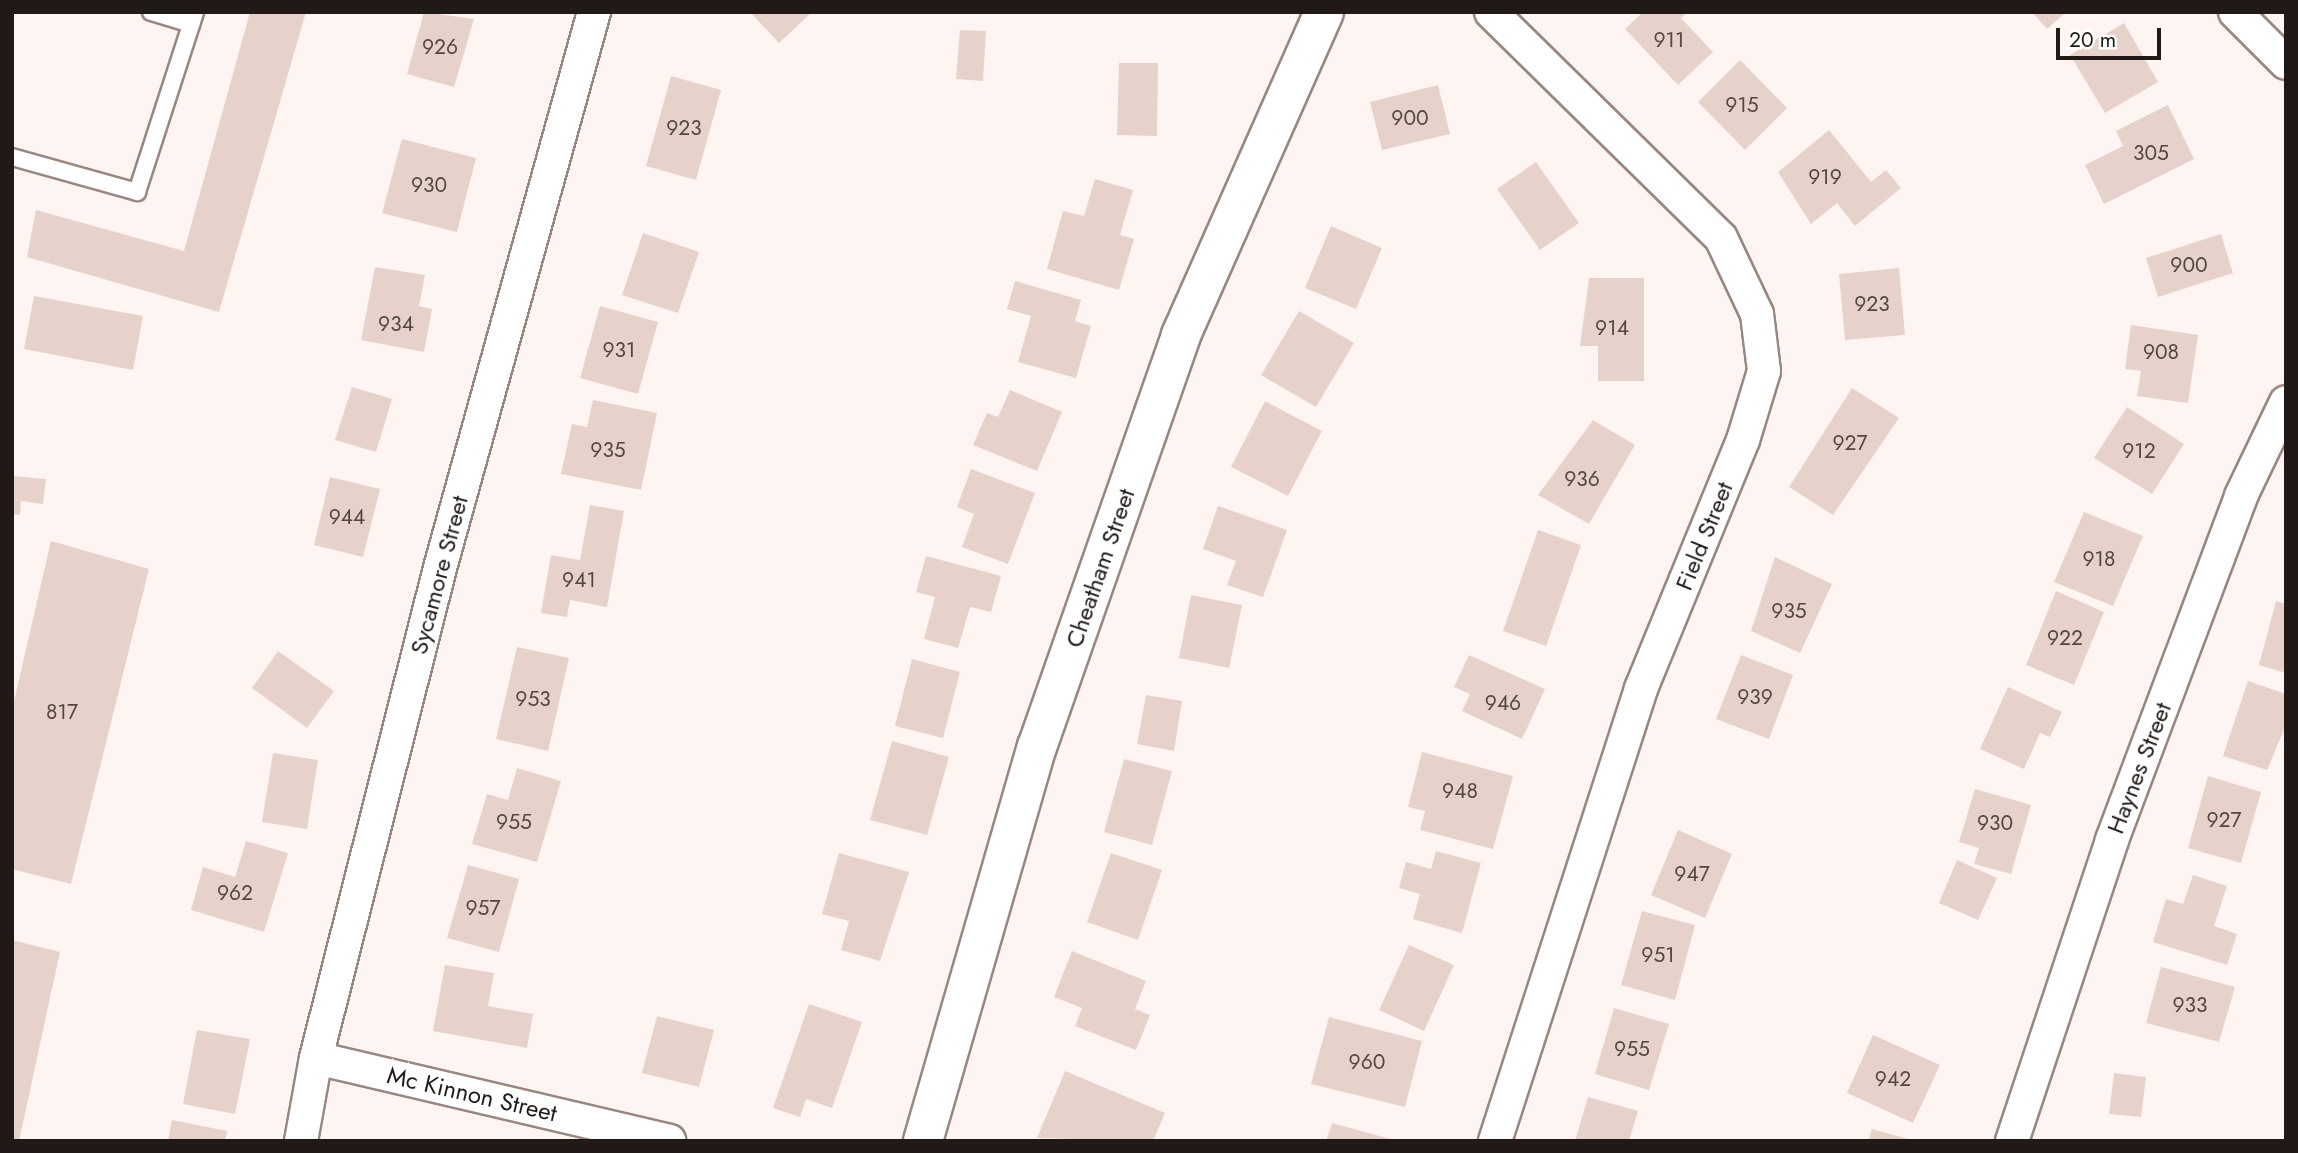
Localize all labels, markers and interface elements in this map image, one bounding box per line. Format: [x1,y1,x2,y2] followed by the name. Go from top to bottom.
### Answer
[2060,14,2165,58] scale bar
[2069,25,2116,55] text: 20 m
[1654,27,1684,53] house number: 911
[422,34,458,60] house number: 926
[1725,92,1759,118] house number: 915
[1391,105,1429,131] house number: 900
[666,115,702,141] house number: 923
[2133,140,2169,166] house number: 305
[1808,164,1842,190] house number: 919
[411,172,447,198] house number: 930
[2170,252,2208,278] house number: 900
[1854,291,1890,317] house number: 923
[378,311,414,337] house number: 934
[1595,315,1629,341] house number: 914
[602,337,636,363] house number: 931
[2143,339,2179,365] house number: 908
[1832,430,1868,456] house number: 927
[590,437,626,463] house number: 935
[2122,438,2156,464] house number: 912
[1564,466,1600,492] house number: 936
[1669,478,1739,594] street label: Field Street
[1059,485,1141,651] street label: Cheatham Street
[404,493,474,657] street label: Sycamore Street
[329,504,365,530] house number: 944
[2082,546,2116,572] house number: 918
[562,567,596,593] house number: 941
[1771,598,1807,624] house number: 935
[2047,625,2083,651] house number: 922
[1737,684,1773,710] house number: 939
[515,686,551,712] house number: 953
[1485,690,1521,716] house number: 946
[2101,698,2177,838] street label: Haynes Street
[46,699,78,725] house number: 817
[1442,778,1478,804] house number: 948
[2206,807,2242,833] house number: 927
[496,809,532,835] house number: 955
[1977,810,2013,836] house number: 930
[1674,861,1710,887] house number: 947
[217,880,253,906] house number: 962
[466,895,500,921] house number: 957
[1641,942,1675,968] house number: 951
[2172,992,2208,1018] house number: 933
[1614,1036,1650,1062] house number: 955
[1349,1049,1385,1075] house number: 960
[384,1060,560,1128] street label: Mc Kinnon Street
[1875,1066,1911,1092] house number: 942

